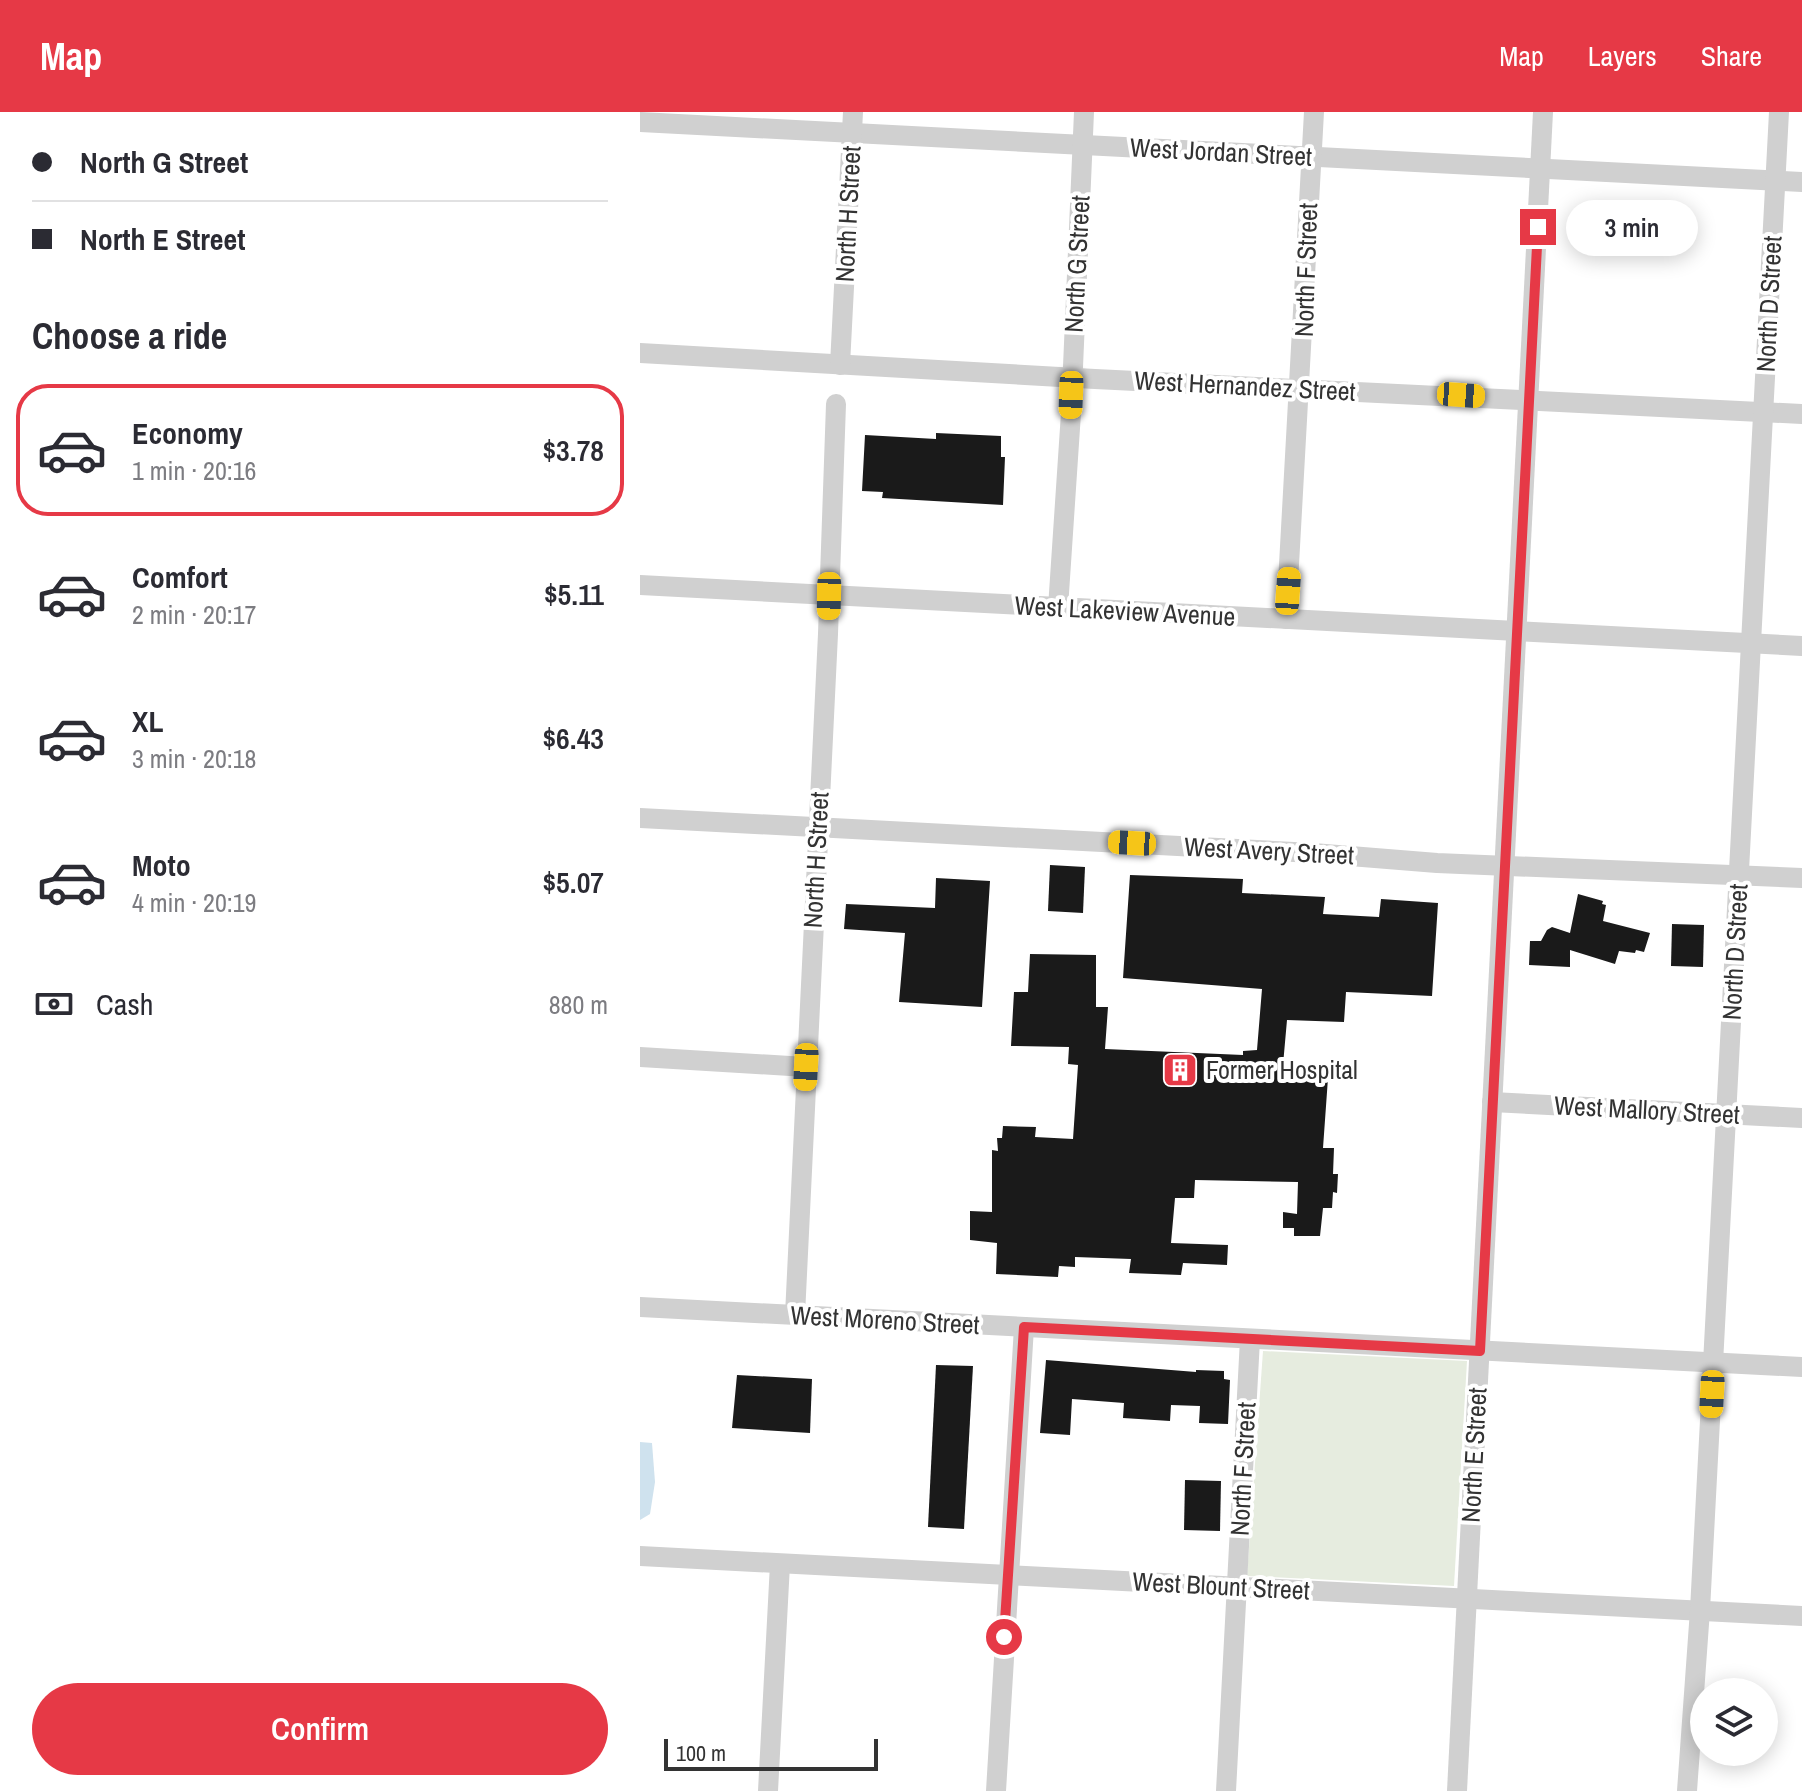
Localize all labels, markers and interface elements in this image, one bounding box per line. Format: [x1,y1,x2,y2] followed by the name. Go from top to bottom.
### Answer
[40,31,102,82] text: Map
[1499,37,1544,75] text: Map
[1588,37,1657,75] text: Layers
[1701,37,1762,75] text: Share
[1129,129,1313,174] street label: West Jordan Street
[80,142,248,182] text: North G Street
[826,145,869,283] street label: North H Street
[1055,194,1098,334] street label: North G Street
[1566,199,1698,255] callout: 3 min
[1286,202,1325,338] street label: North F Street
[1520,209,1556,245] route end
[1605,210,1659,245] text: 3 min
[80,219,245,259] text: North E Street
[1747,235,1790,373] street label: North D Street
[32,312,227,360] text: Choose a ride
[1134,362,1356,409] street label: West Hernandez Street
[1058,371,1084,419] car
[1436,381,1486,409] car
[132,413,243,453] text: Economy
[36,414,108,486] icon: car
[542,430,604,470] text: $3.78
[132,453,256,488] text: 1 min · 20:16
[132,557,228,597] text: Comfort
[36,558,108,630] icon: car
[1274,566,1302,616] car
[817,572,841,620] car
[544,574,604,614] text: $5.11
[1014,587,1236,634] street label: West Lakeview Avenue
[132,597,256,632] text: 2 min · 20:17
[132,701,163,741] text: XL
[36,702,108,774] icon: car
[542,718,604,758] text: $6.43
[132,741,256,776] text: 3 min · 20:18
[794,791,837,929] street label: North H Street
[1183,829,1355,872] street label: West Avery Street
[1107,830,1157,856] car
[132,845,191,885] text: Moto
[36,846,108,918] icon: car
[542,862,604,902] text: $5.07
[1713,883,1756,1021] street label: North D Street
[132,885,256,920] text: 4 min · 20:19
[32,982,76,1026] icon: cash
[96,984,153,1024] text: Cash
[549,987,608,1022] text: 880 m
[793,1042,819,1092] car
[1161,1051,1199,1089] building icon: Former Hospital
[1206,1052,1358,1087] place label: Former Hospital
[1553,1087,1741,1132] street label: West Mallory Street
[790,1297,980,1342] street label: West Moreno Street
[1699,1369,1725,1419] car
[1452,1387,1495,1523] street label: North E Street
[1222,1401,1263,1537] street label: North F Street
[1132,1563,1311,1608] street label: West Blount Street
[986,1619,1022,1655] route start
[1690,1678,1778,1766] map controls
[1690,1678,1778,1766] button: layers
[32,1683,608,1775] button: Confirm
[664,1735,878,1771] scale bar
[676,1738,726,1768] text: 100 m

